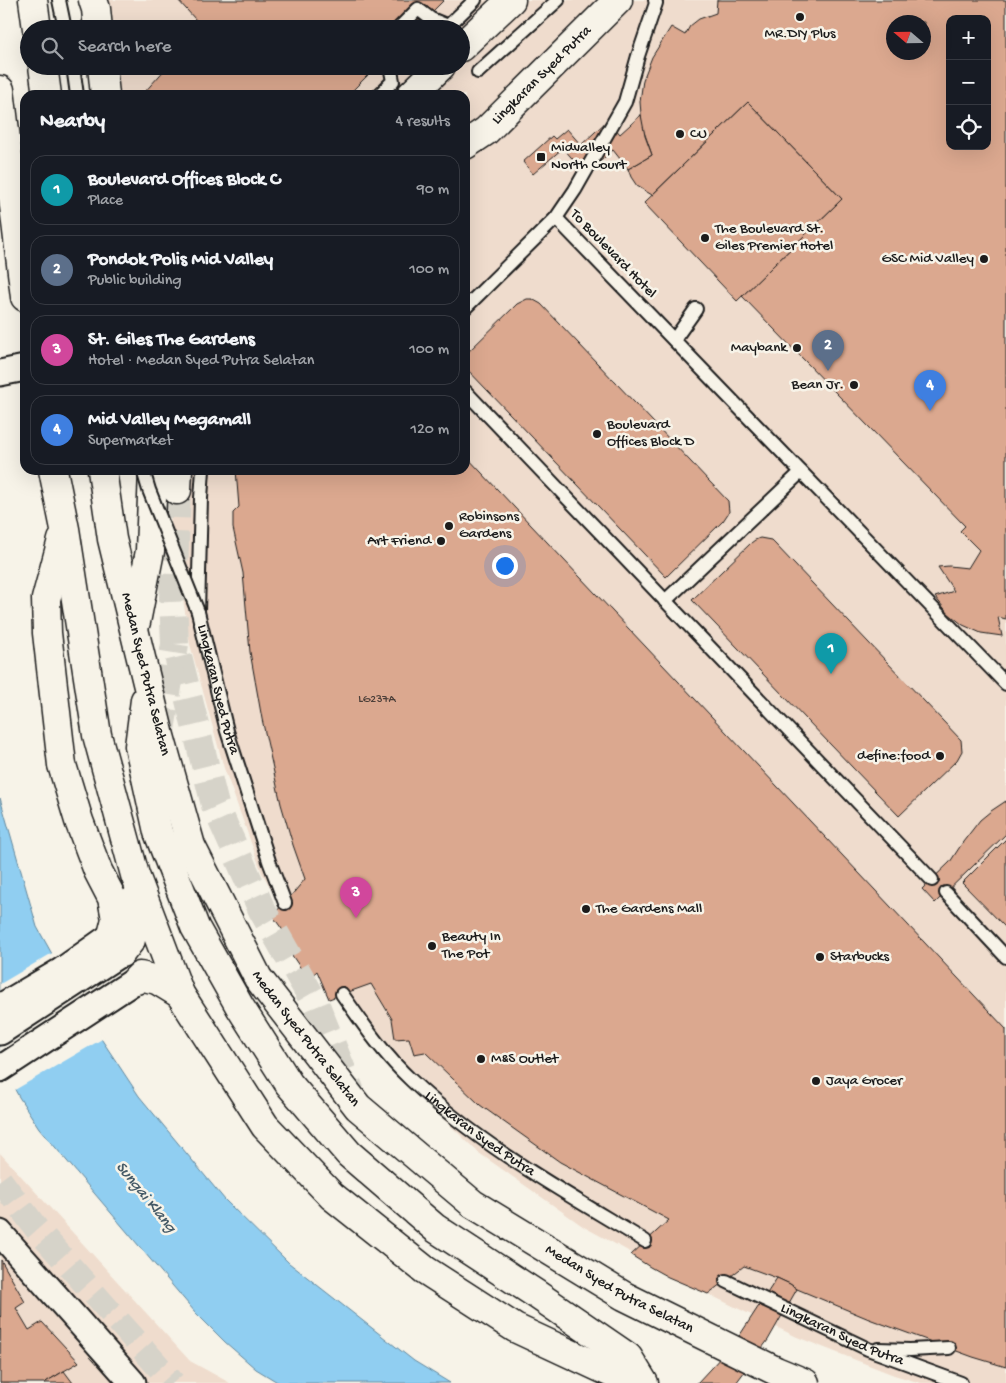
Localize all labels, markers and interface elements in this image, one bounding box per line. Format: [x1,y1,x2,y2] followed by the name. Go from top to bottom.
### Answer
[794,11,806,23] marker: MR.DIY Plus
[886,15,931,60] north arrow
[946,15,991,150] map controls
[946,15,991,60] button: +
[20,20,470,75] search box
[488,22,596,129] street label: Lingkaran Syed Putra
[764,25,836,43] place label: MR.DIY Plus
[38,34,66,62] icon: search
[78,36,172,59] text: Search here
[946,60,991,105] button: −
[946,105,991,150] button: locate
[40,110,105,135] text: Nearby
[395,113,450,132] text: 4 results
[690,125,707,143] place label: CU
[674,128,686,140] marker: CU
[551,139,628,174] place label: Midvalley North Court
[535,151,547,163] marker: Midvalley North Court
[88,169,280,192] text: Boulevard Offices Block C
[54,181,60,200] text: 1
[417,181,449,200] text: 90 m
[88,192,123,211] text: Place
[565,205,660,302] street label: To Boulevard Hotel
[714,220,833,255] place label: The Boulevard St. Giles Premier Hotel
[699,232,711,244] marker: The Boulevard St. Giles Premier Hotel
[88,249,273,272] text: Pondok Polis Mid Valley
[881,250,975,268] place label: GSC Mid Valley
[978,253,990,265] marker: GSC Mid Valley
[53,261,61,280] text: 2
[409,261,449,280] text: 100 m
[88,272,182,291] text: Public building
[88,329,255,352] text: St. Giles The Gardens
[812,330,844,371] pin: 2
[731,339,788,357] place label: Maybank
[53,341,61,360] text: 3
[409,341,449,360] text: 100 m
[791,342,803,354] marker: Maybank
[88,352,314,371] text: Hotel · Medan Syed Putra Selatan
[914,370,946,411] pin: 4
[791,376,844,394] place label: Bean Jr.
[848,379,860,391] marker: Bean Jr.
[88,409,251,432] text: Mid Valley Megamall
[606,416,694,451] place label: Boulevard Offices Block D
[53,421,61,440] text: 4
[410,421,449,440] text: 120 m
[591,428,603,440] marker: Boulevard Offices Block D
[88,432,173,451] text: Supermarket
[459,508,519,543] place label: Robinsons Gardens
[443,520,455,532] marker: Robinsons Gardens
[367,532,432,550] place label: Art Friend
[435,535,447,547] marker: Art Friend
[492,553,518,579] your location
[116,591,174,758] street label: Medan Syed Putra Selatan
[192,623,243,757] street label: Lingkaran Syed Putra
[815,633,847,674] pin: 1
[358,693,397,707] house number: LG237A
[857,747,931,765] place label: define:food
[934,750,946,762] marker: define:food
[340,877,372,918] pin: 3
[595,900,702,918] place label: The Gardens Mall
[580,903,592,915] marker: The Gardens Mall
[441,928,501,963] place label: Beauty In The Pot
[426,940,438,952] marker: Beauty In The Pot
[830,948,889,966] place label: Starbucks
[814,951,826,963] marker: Starbucks
[247,968,364,1111] street label: Medan Syed Putra Selatan
[491,1050,560,1068] place label: M&S Outlet
[475,1053,487,1065] marker: M&S Outlet
[826,1072,904,1090] place label: Jaya Grocer
[810,1075,822,1087] marker: Jaya Grocer
[420,1087,539,1181] street label: Lingkaran Syed Putra
[111,1159,180,1238] water label: Sungai Klang
[542,1241,696,1338] street label: Medan Syed Putra Selatan
[777,1299,907,1370] street label: Lingkaran Syed Putra

